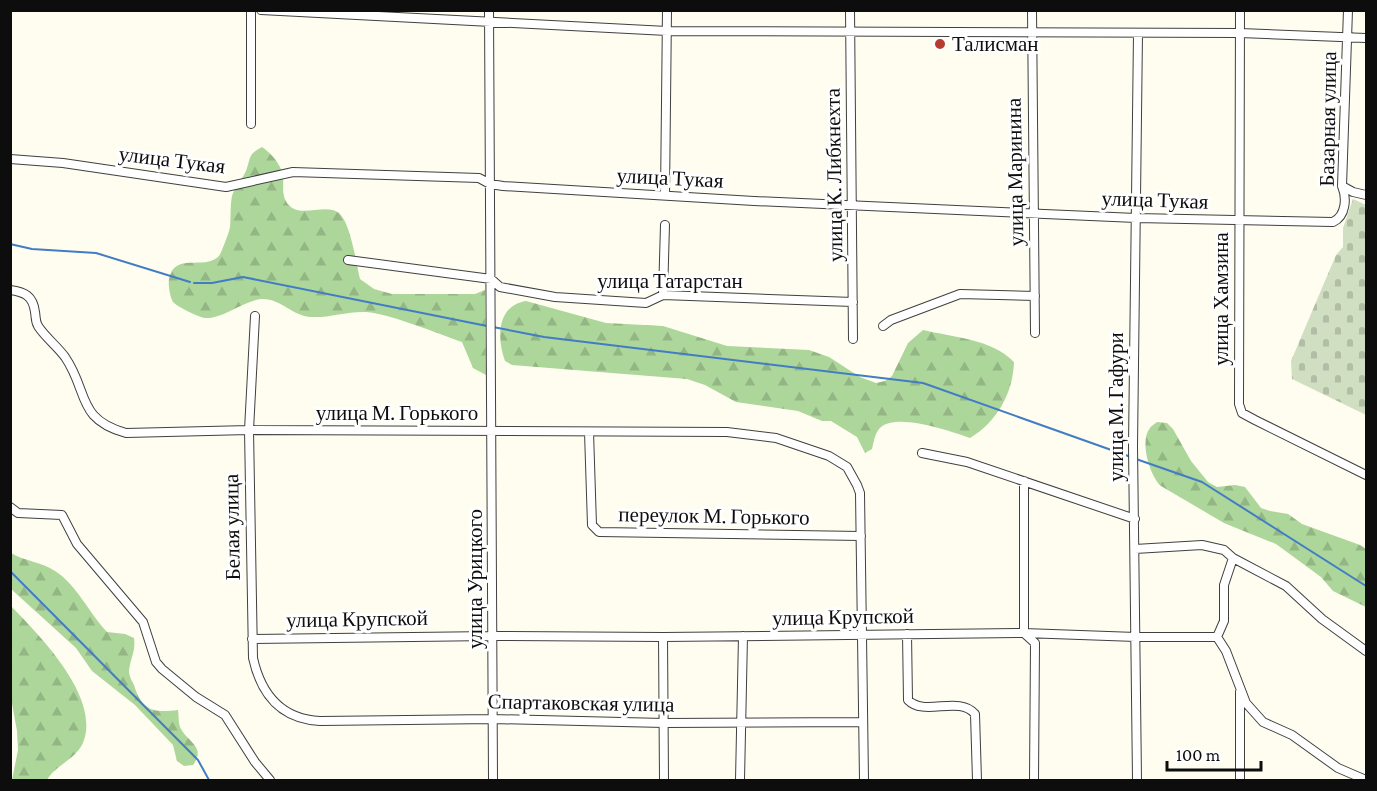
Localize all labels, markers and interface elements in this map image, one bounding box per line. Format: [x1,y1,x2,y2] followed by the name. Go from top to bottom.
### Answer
[952,32,1039,56] place label: Талисман
[933,37,947,51] marker: Талисман
[1315,50,1341,187] street label: Базарная улица
[820,87,848,262] street label: улица К. Либкнехта
[1002,97,1028,246] street label: улица Маринина
[117,142,227,178] street label: улица Тукая
[616,163,724,193] street label: улица Тукая
[1101,186,1209,214] street label: улица Тукая
[1209,231,1233,366] street label: улица Хамзина
[597,269,743,293] street label: улица Татарстан
[1104,332,1128,482] street label: улица М. Гафури
[316,401,478,425] street label: улица М. Горького
[219,473,245,581] street label: Белая улица
[618,502,810,530] street label: переулок М. Горького
[463,509,487,649] street label: улица Урицкого
[772,604,914,630] street label: улица Крупской
[286,606,428,632] street label: улица Крупской
[487,689,675,717] street label: Спартаковская улица
[1167,734,1262,772] scale bar
[1176,745,1221,765] text: 100 m

